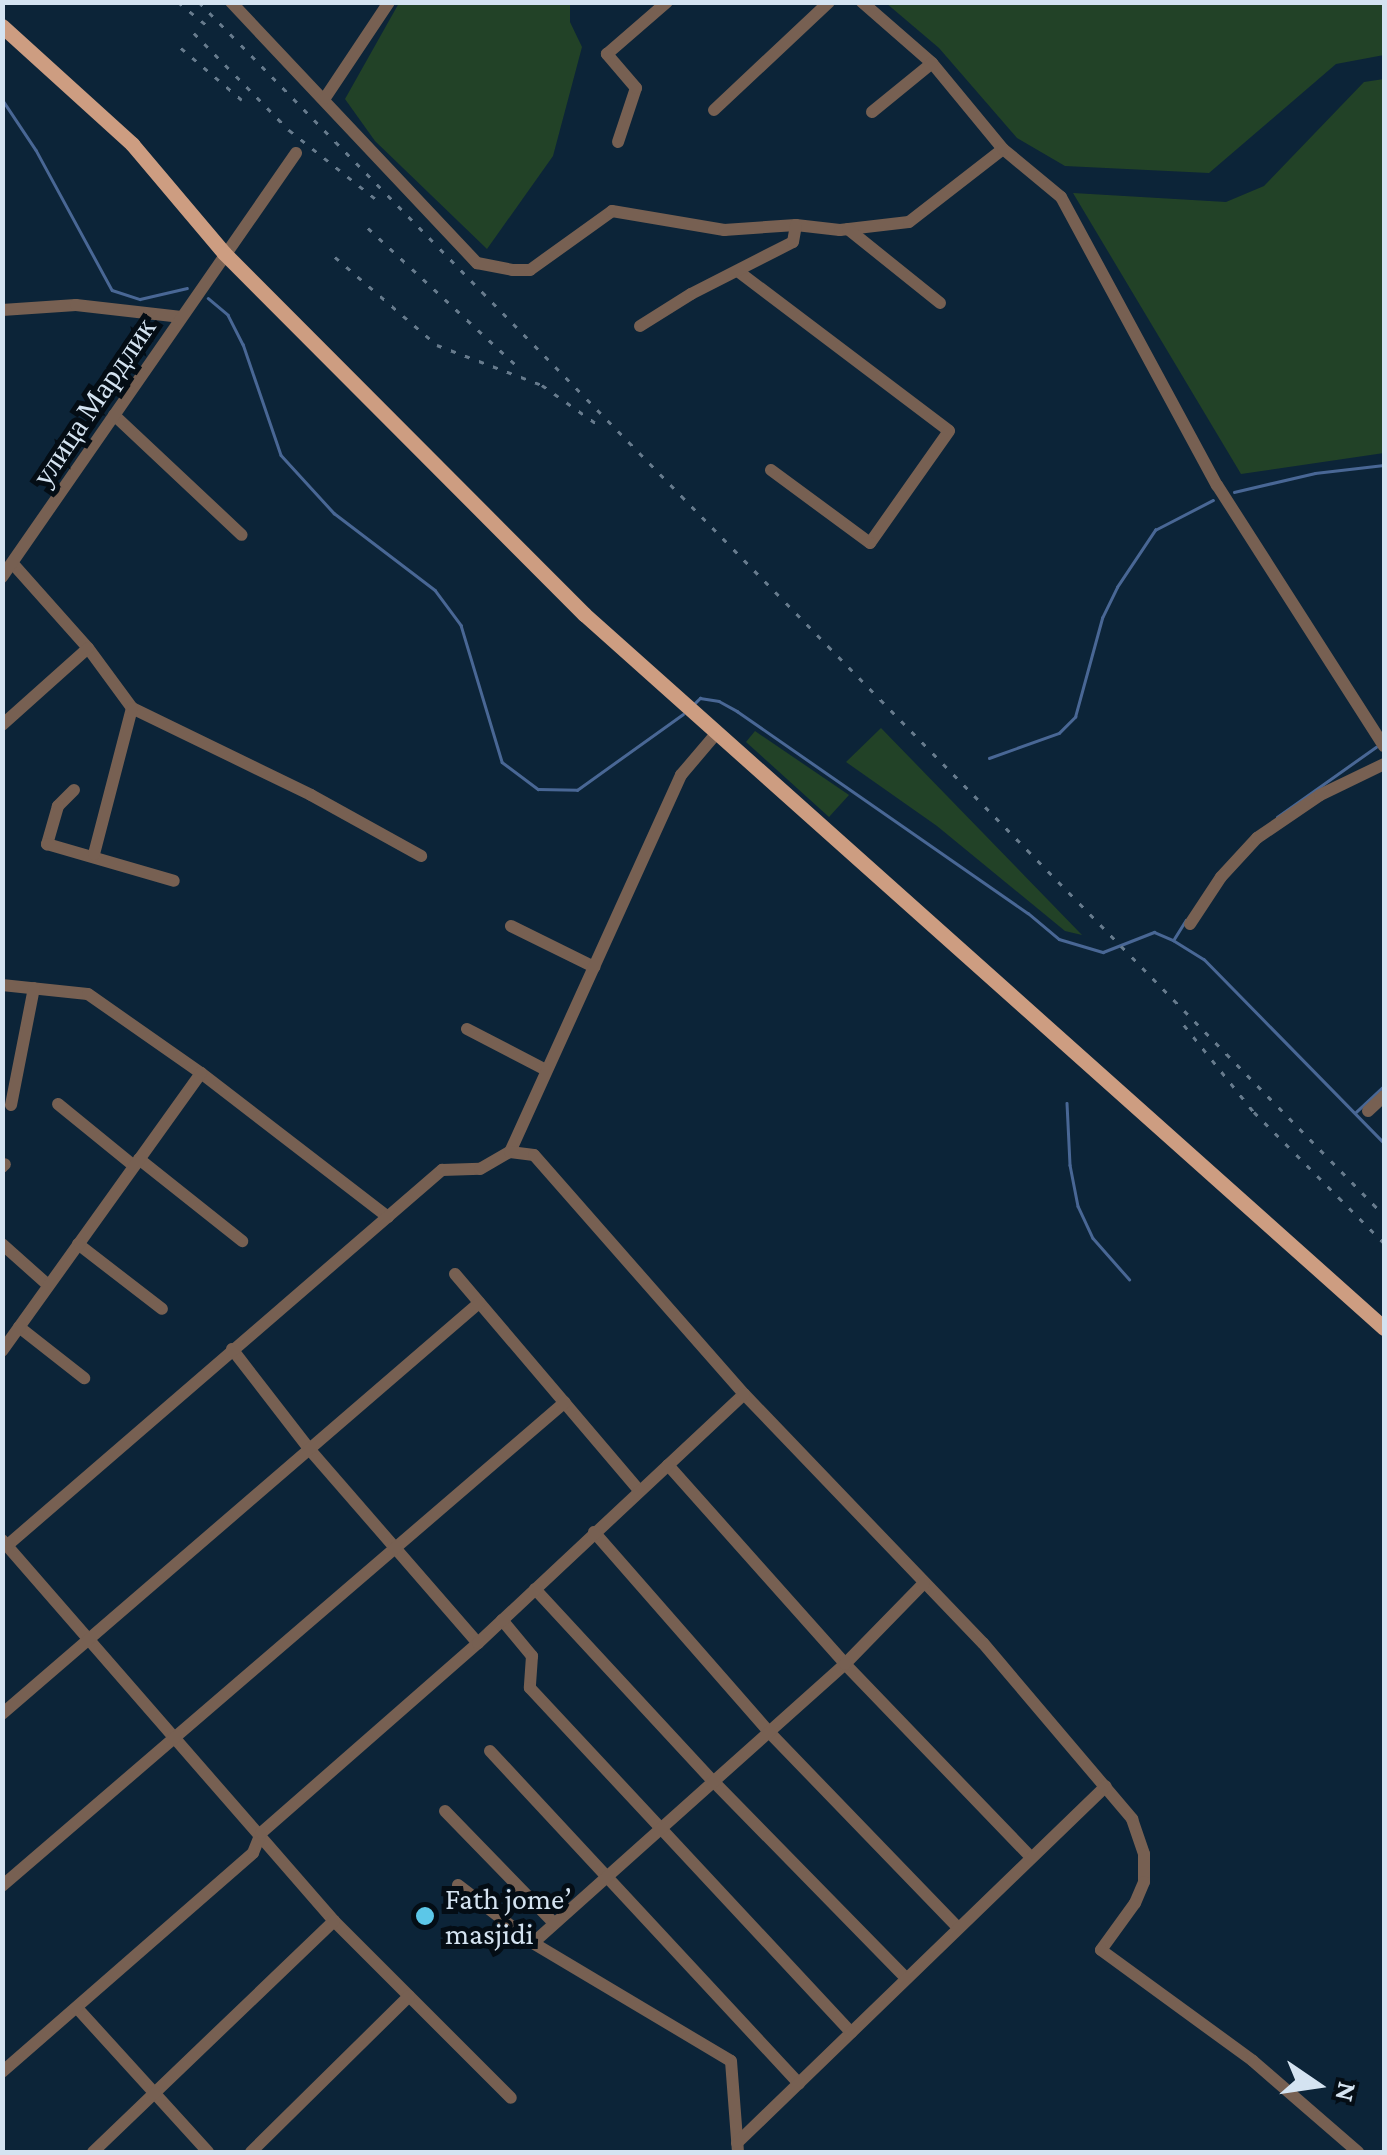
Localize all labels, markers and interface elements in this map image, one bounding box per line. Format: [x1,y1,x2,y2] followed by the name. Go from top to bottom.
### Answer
[25,311,163,493] street label: улица Мардлик
[445,1881,572,1952] place label: Fath jome’ masjidi
[414,1905,436,1927] marker: Fath jome’ masjidi
[1267,2035,1367,2135] north arrow
[1329,2079,1364,2105] text: N

